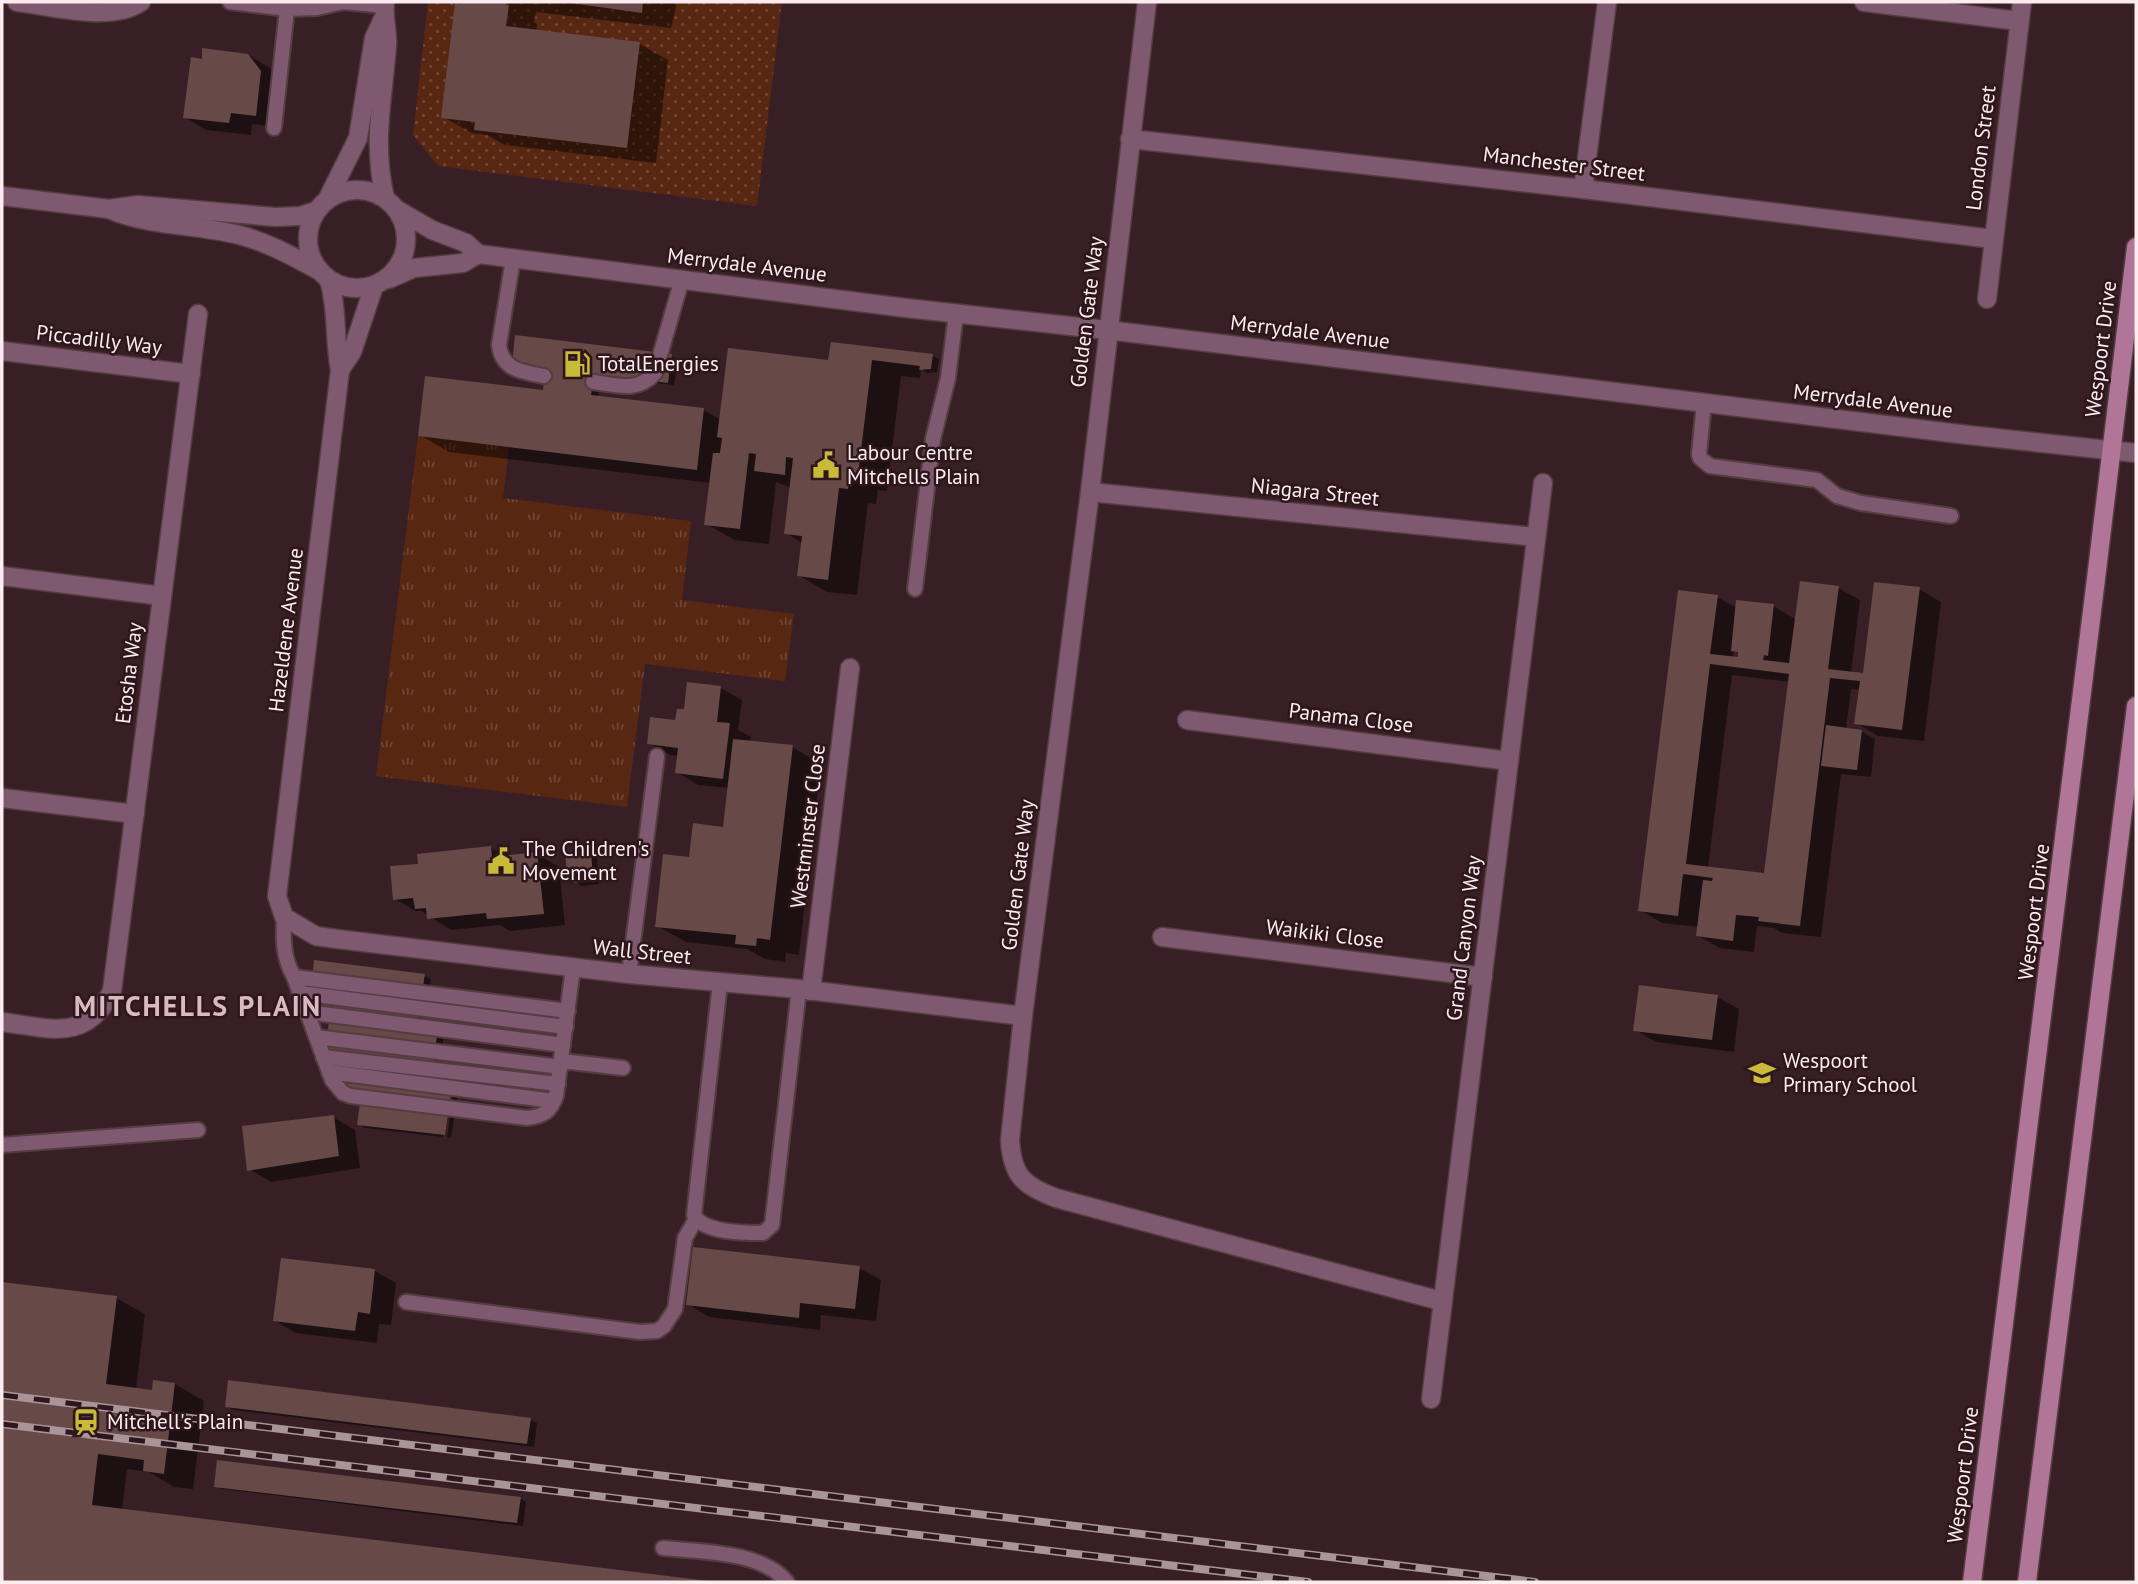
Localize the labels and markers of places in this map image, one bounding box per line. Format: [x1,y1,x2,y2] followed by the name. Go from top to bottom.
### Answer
[562,349,592,379] fuel station icon: TotalEnergies
[598,350,719,377] place label: TotalEnergies
[847,439,980,490] place label: Labour Centre Mitchells Plain
[811,450,841,480] public building icon: Labour Centre Mitchells Plain
[522,835,649,886] place label: The Children's Movement
[486,846,516,876] public building icon: The Children's Movement
[1783,1047,1917,1098] place label: Wespoort Primary School
[1747,1058,1777,1088] school or university icon: Wespoort Primary School
[71,1407,101,1437] station icon: Mitchell's Plain
[107,1408,243,1435] place label: Mitchell's Plain

